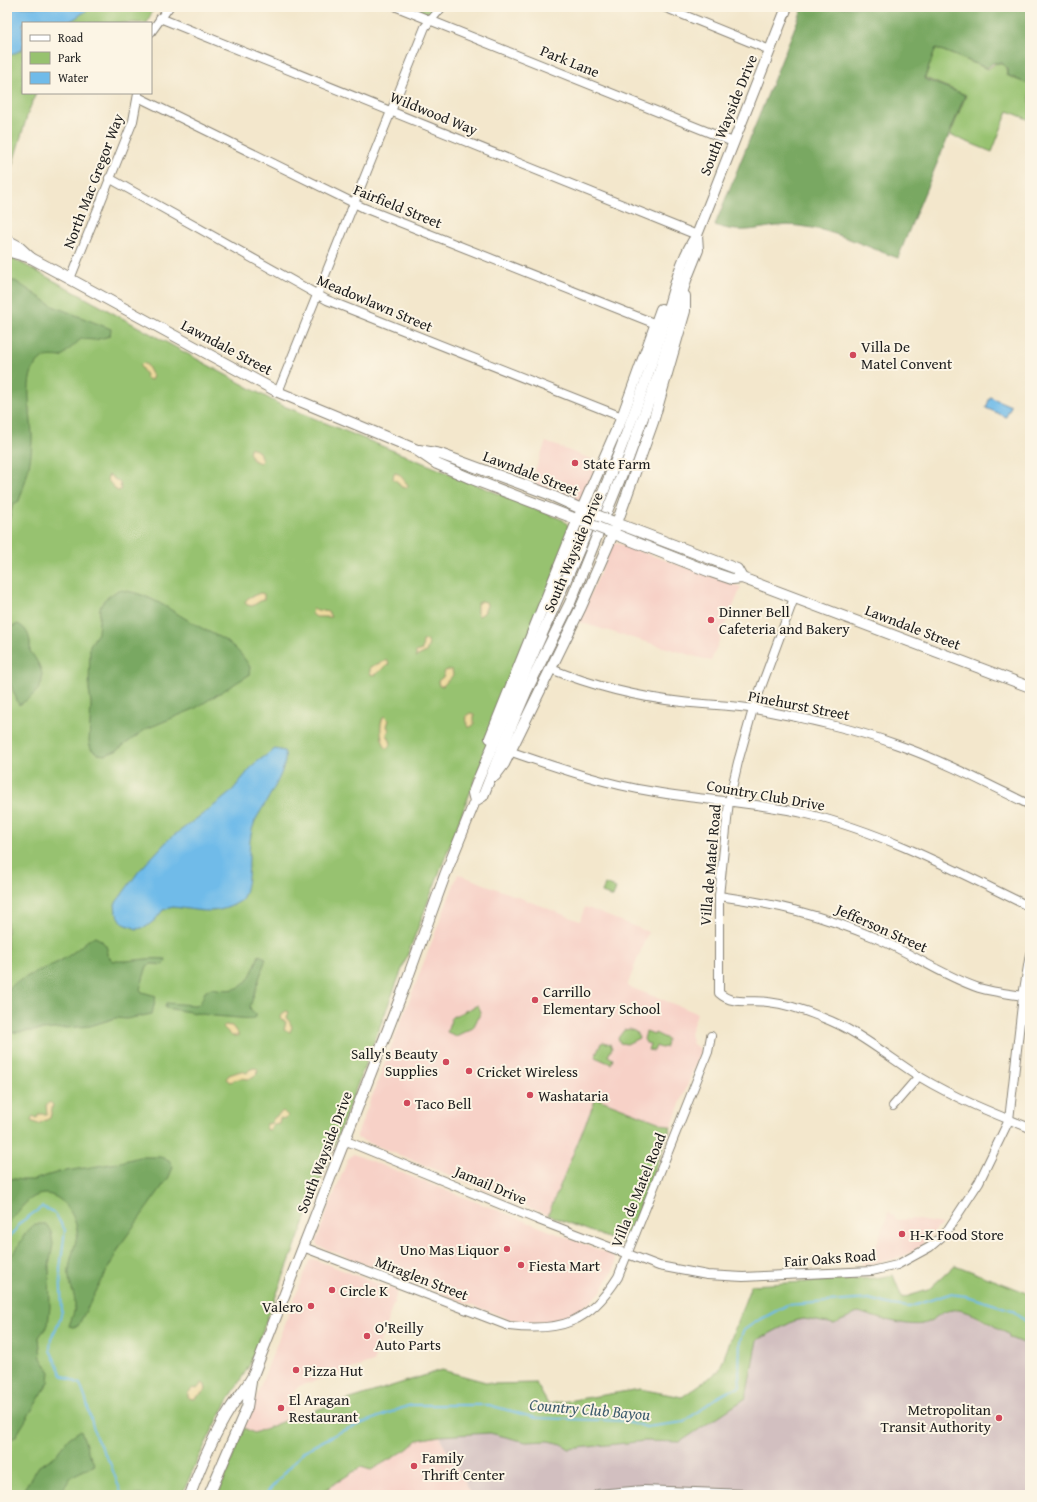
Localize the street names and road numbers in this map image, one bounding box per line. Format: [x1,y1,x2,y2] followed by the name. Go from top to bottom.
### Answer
[537,40,603,82] street label: Park Lane
[694,51,762,179] street label: South Wayside Drive
[387,86,482,140] street label: Wildwood Way
[58,110,129,252] street label: North Mac Gregor Way
[351,179,446,234] street label: Fairfield Street
[314,269,437,337] street label: Meadowlawn Street
[178,314,277,380] street label: Lawndale Street
[480,445,582,501] street label: Lawndale Street
[538,489,608,615] street label: South Wayside Drive
[862,599,964,655] street label: Lawndale Street
[746,685,852,725] street label: Pinehurst Street
[705,774,827,816] street label: Country Club Drive
[694,803,726,927] street label: Villa de Matel Road
[831,898,932,958] street label: Jefferson Street
[291,1088,357,1216] street label: South Wayside Drive
[605,1130,671,1250] street label: Villa de Matel Road
[450,1160,530,1210] street label: Jamail Drive
[783,1244,877,1272] street label: Fair Oaks Road
[372,1251,472,1306] street label: Miraglen Street

